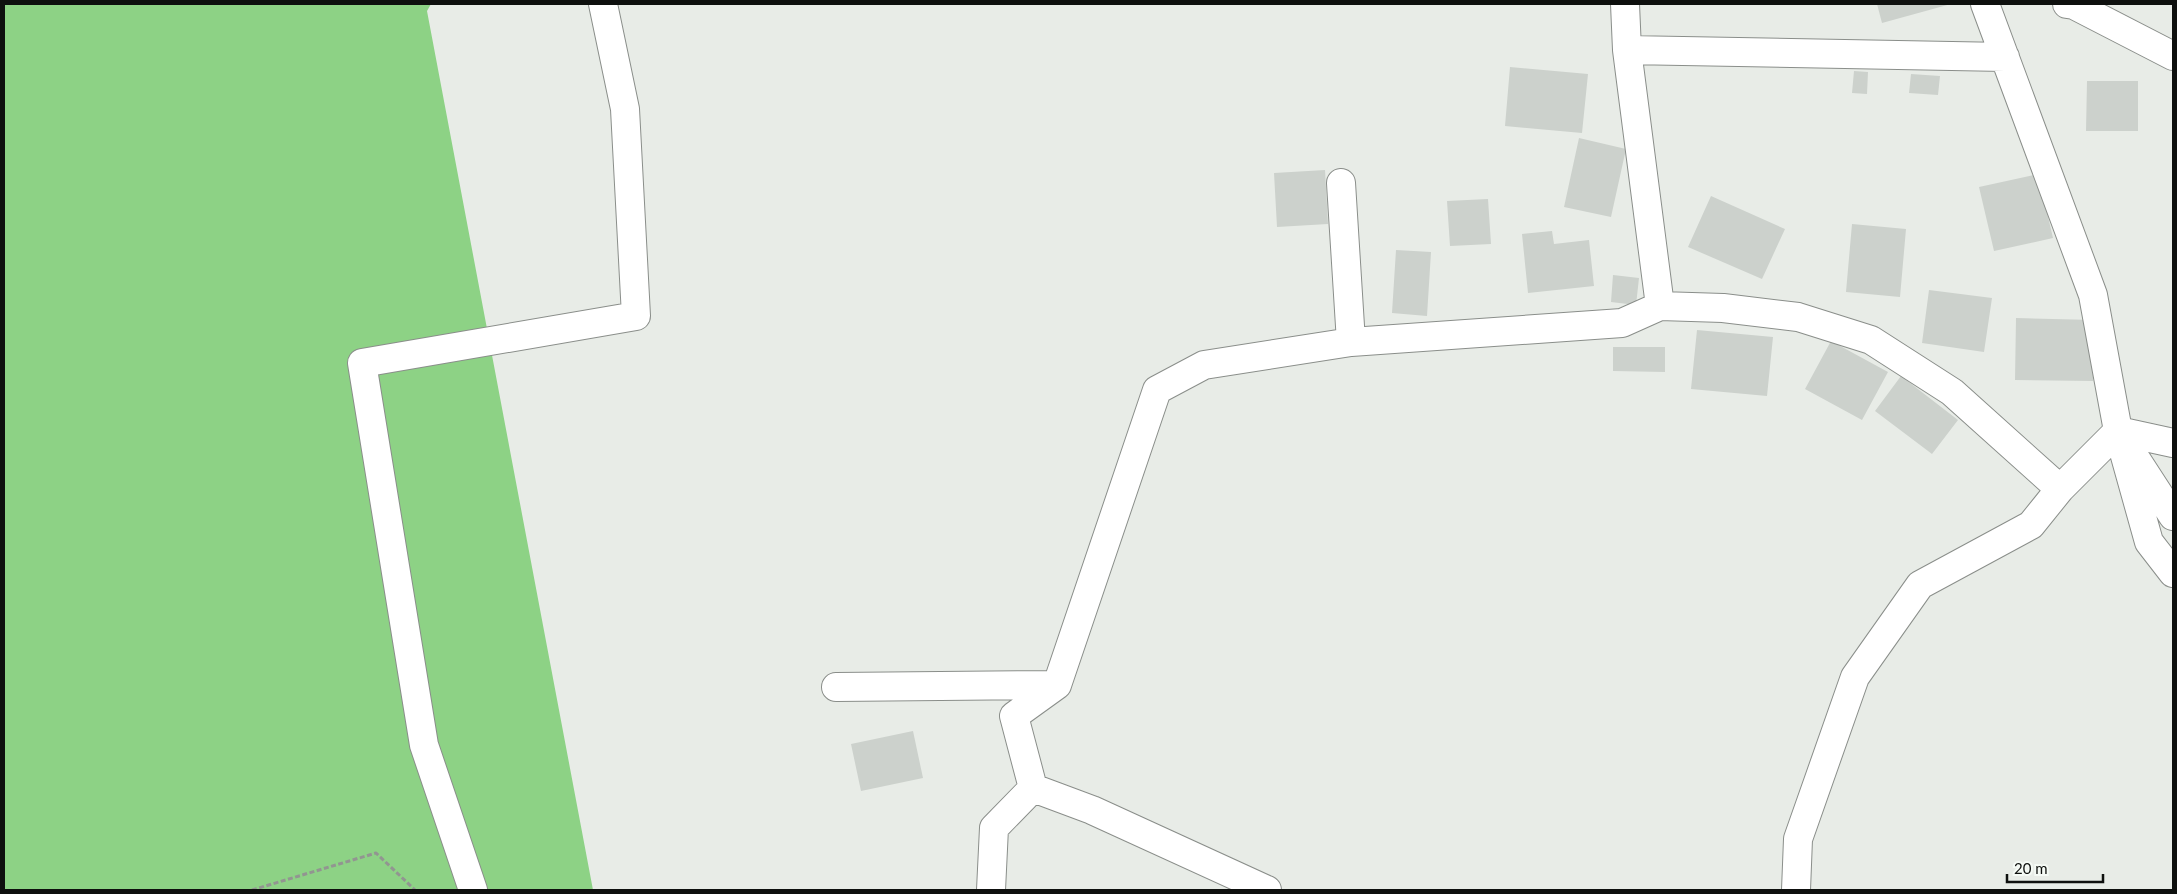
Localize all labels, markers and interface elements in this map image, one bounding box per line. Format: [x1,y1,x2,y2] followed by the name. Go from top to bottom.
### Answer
[2007,852,2103,884] scale bar
[2014,859,2048,877] text: 20 m

